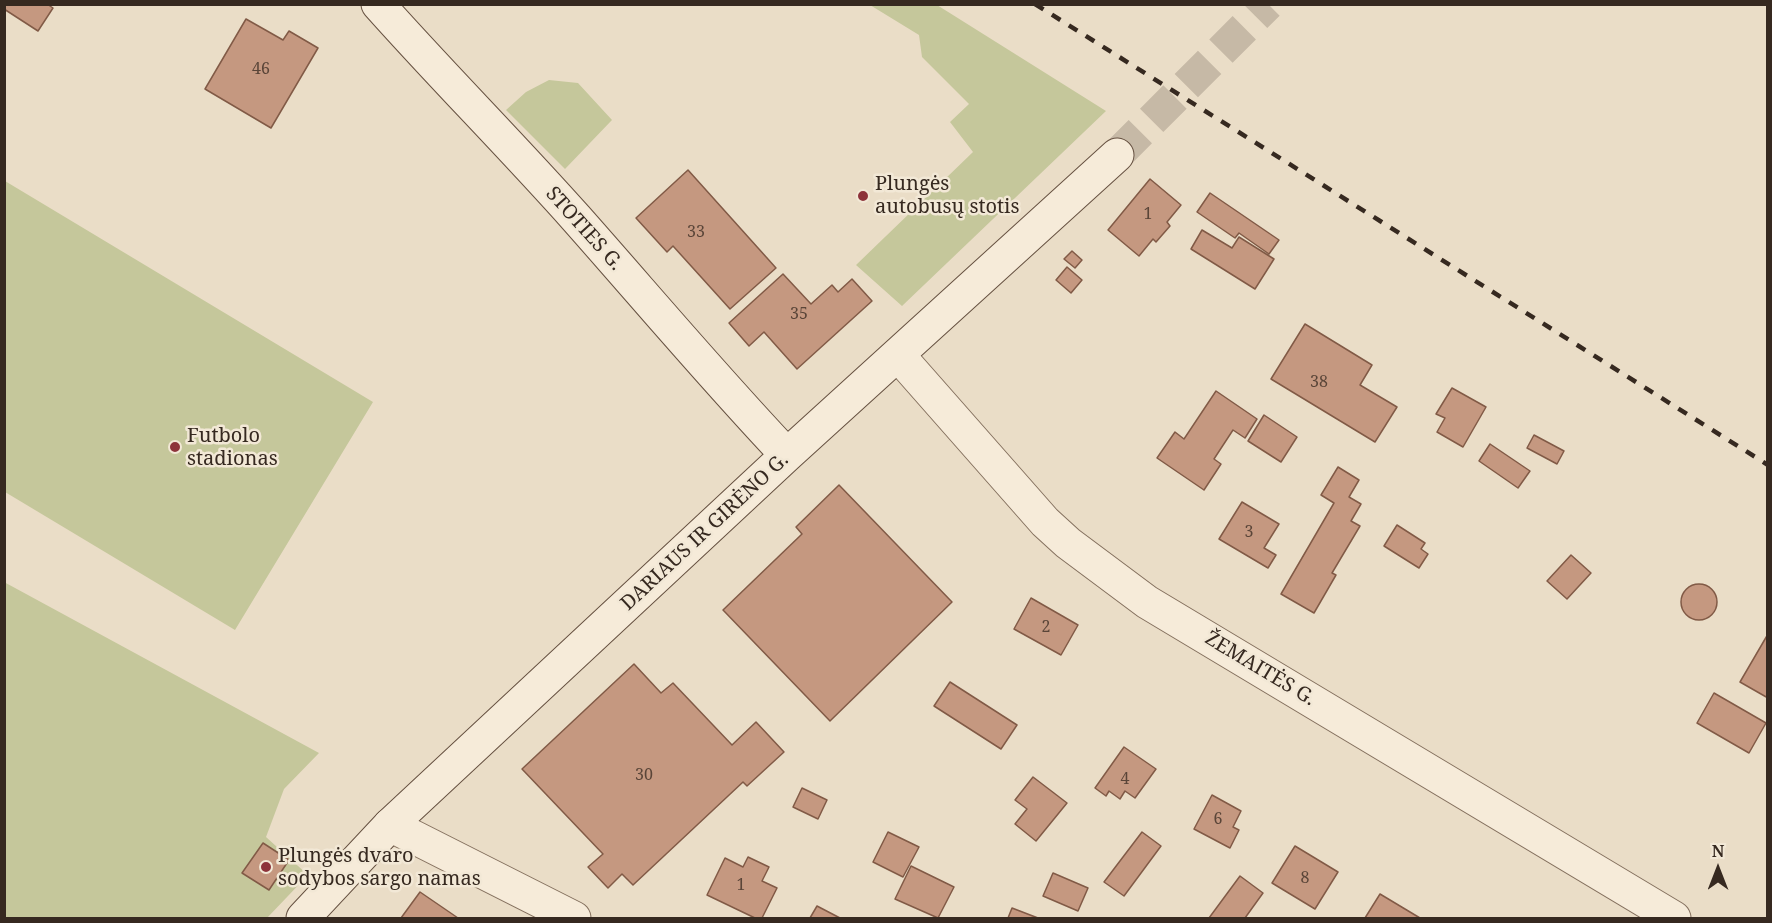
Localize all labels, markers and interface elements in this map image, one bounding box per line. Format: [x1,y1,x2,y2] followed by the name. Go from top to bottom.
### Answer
[252,59,270,79] house number: 46
[875,172,1019,219] place label: Plungės autobusų stotis
[540,182,628,276] street label: STOTIES G.
[856,189,870,203] marker: Plungės autobusų stotis
[1144,204,1152,224] house number: 1
[687,222,705,242] house number: 33
[790,304,808,324] house number: 35
[1310,372,1328,392] house number: 38
[187,424,278,471] place label: Futbolo stadionas
[168,440,182,454] marker: Futbolo stadionas
[616,448,794,616] street label: DARIAUS IR GIRĖNO G.
[1245,522,1253,542] house number: 3
[1042,617,1050,637] house number: 2
[1200,627,1320,711] street label: ŽEMAITĖS G.
[635,765,653,785] house number: 30
[1121,769,1129,789] house number: 4
[1214,809,1222,829] house number: 6
[1688,839,1748,899] north arrow
[1712,840,1724,862] text: N
[278,844,481,891] place label: Plungės dvaro sodybos sargo namas
[259,860,273,874] marker: Plungės dvaro sodybos sargo namas
[1301,868,1309,888] house number: 8
[737,875,745,895] house number: 1

